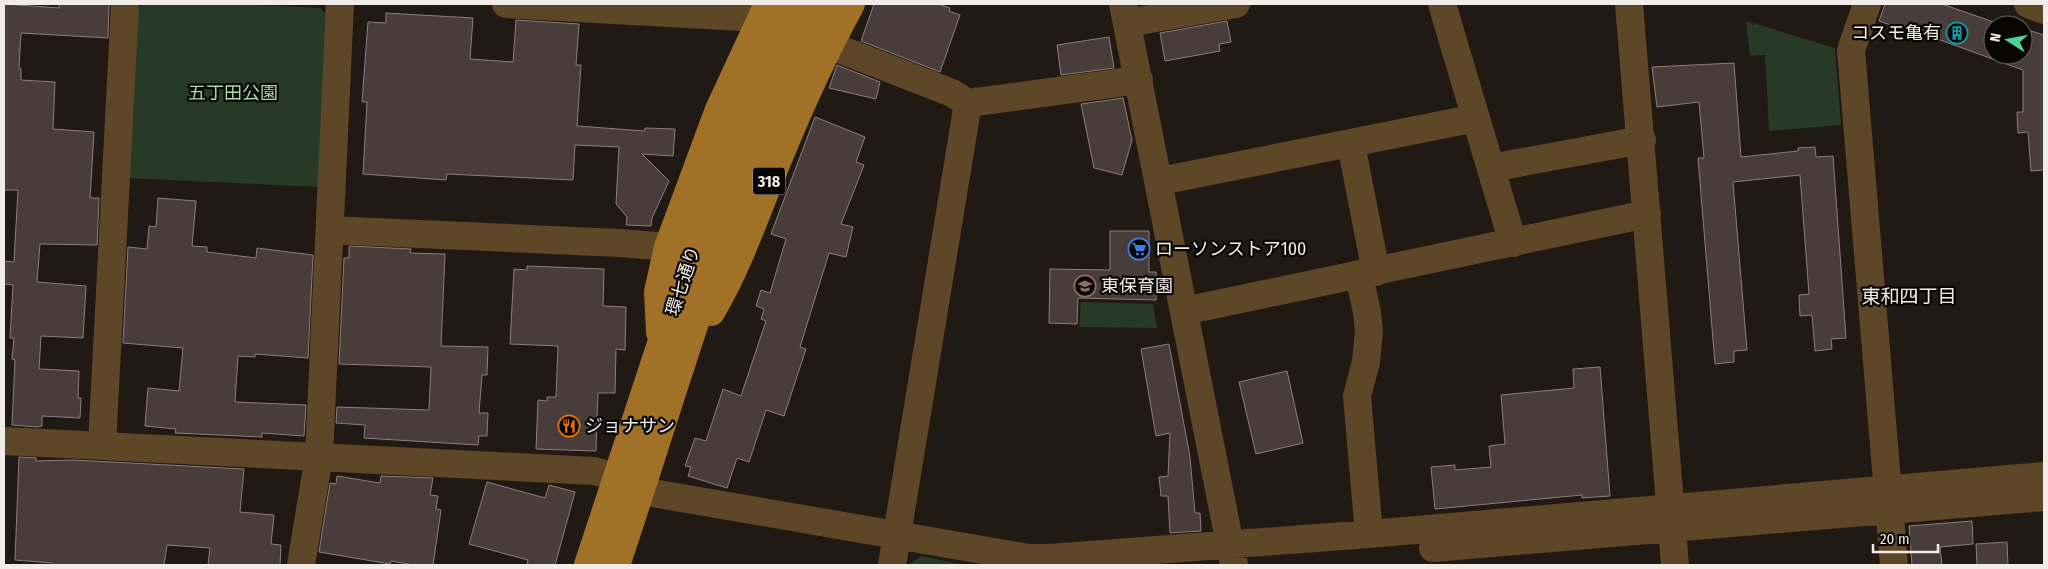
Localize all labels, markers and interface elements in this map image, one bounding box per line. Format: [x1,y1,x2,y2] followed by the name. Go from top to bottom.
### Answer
[1983,15,2033,65] north arrow
[1945,21,1969,45] building icon: コスモ亀有
[1851,22,1941,44] place label: コスモ亀有
[1987,32,2005,43] text: N
[188,82,278,104] park label: 五丁田公園
[753,168,785,195] road number: 318
[1127,237,1151,261] supermarket icon: ローソンストア100
[1155,238,1306,260] place label: ローソンストア100
[661,243,705,319] street label: 環七通り
[1073,274,1097,298] school or university icon: 東保育園
[1101,275,1173,297] place label: 東保育園
[1861,285,1957,308] district label: 東和四丁目
[557,414,581,438] restaurant icon: ジョナサン
[585,415,675,437] place label: ジョナサン
[1873,522,1938,554] scale bar
[1880,530,1910,548] text: 20 m

